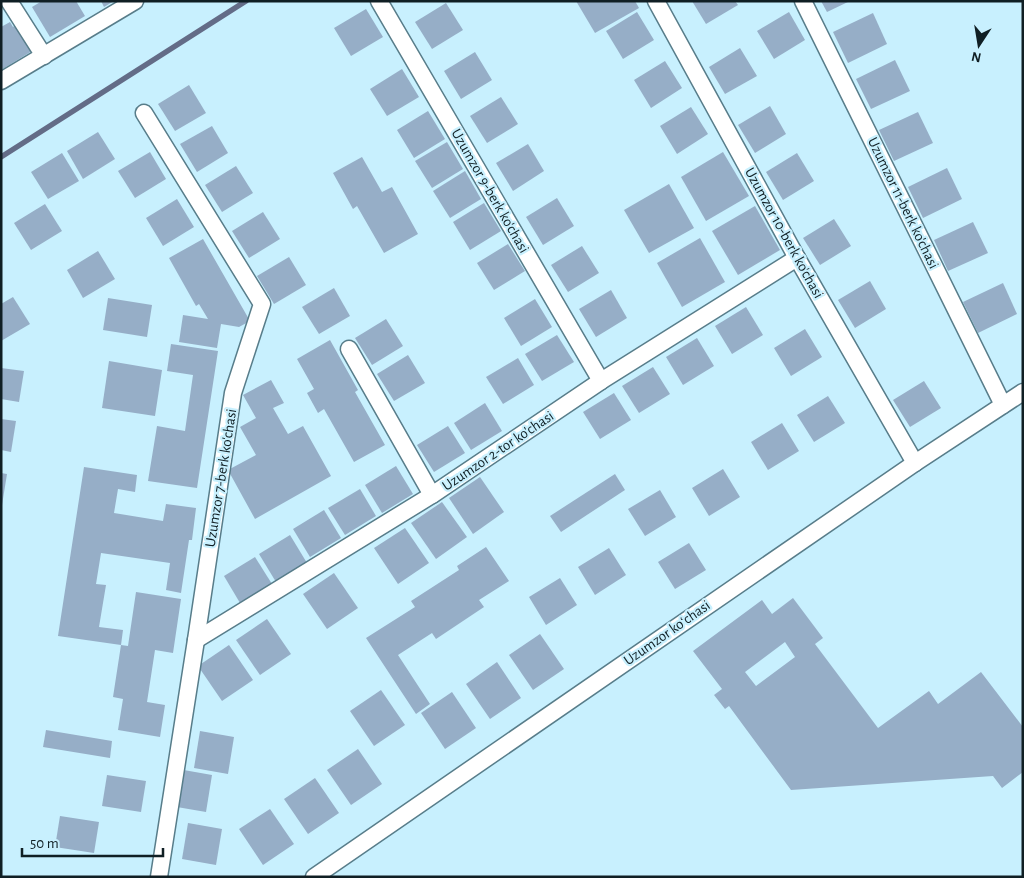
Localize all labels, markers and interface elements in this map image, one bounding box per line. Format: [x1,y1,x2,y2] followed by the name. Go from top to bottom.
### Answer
[954,20,1004,70] north arrow
[970,49,983,65] text: N
[448,126,532,256] street label: Uzumzor 9-berk ko'chasi
[865,135,941,271] street label: Uzumzor 11-berk ko'chasi
[742,165,826,301] street label: Uzumzor 10-berk ko'chasi
[203,408,239,548] street label: Uzumzor 7-berk ko'chasi
[440,408,556,494] street label: Uzumzor 2-tor ko'chasi
[621,598,713,668] street label: Uzumzor koʻchasi
[22,826,164,858] scale bar
[30,836,59,851] text: 50 m

